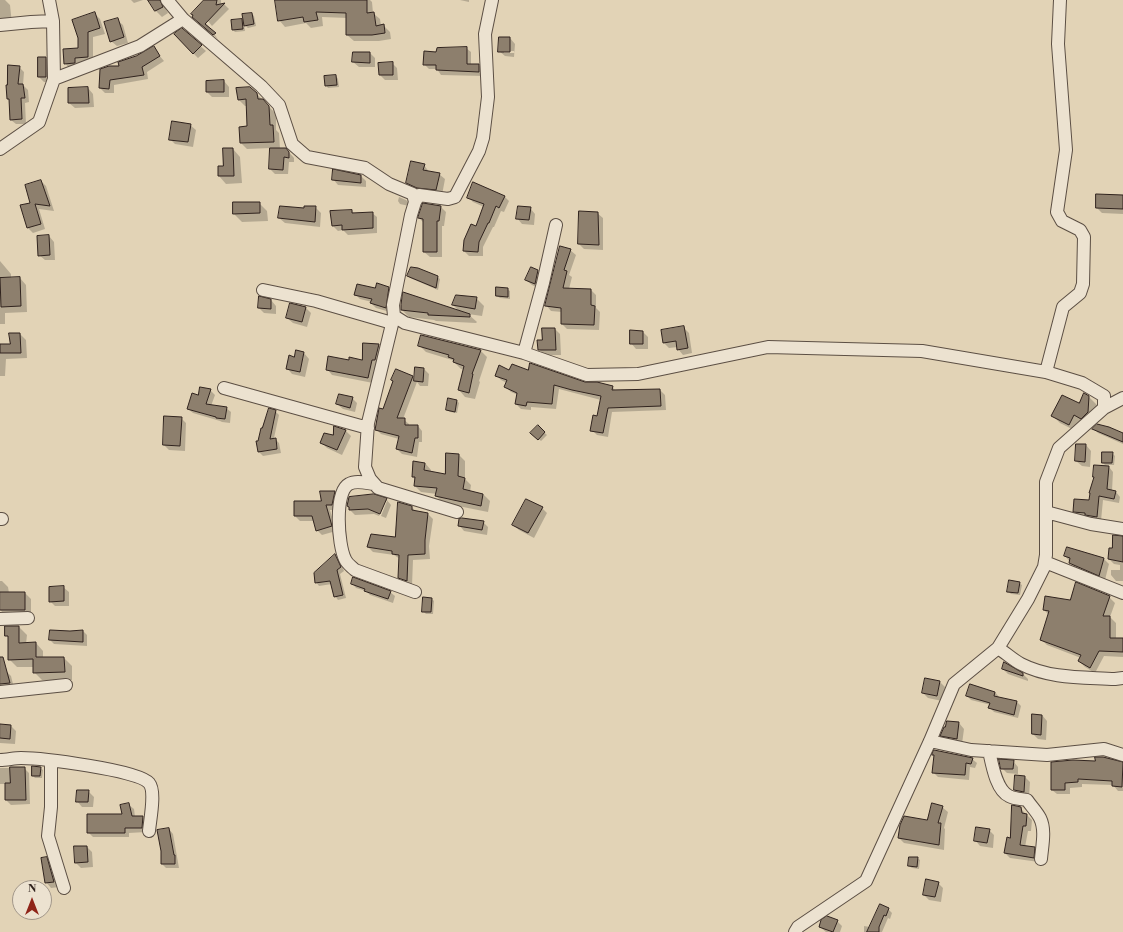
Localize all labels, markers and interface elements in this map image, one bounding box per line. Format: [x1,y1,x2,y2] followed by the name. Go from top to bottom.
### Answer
[12,880,52,920] north arrow
[28,882,36,896] text: N

